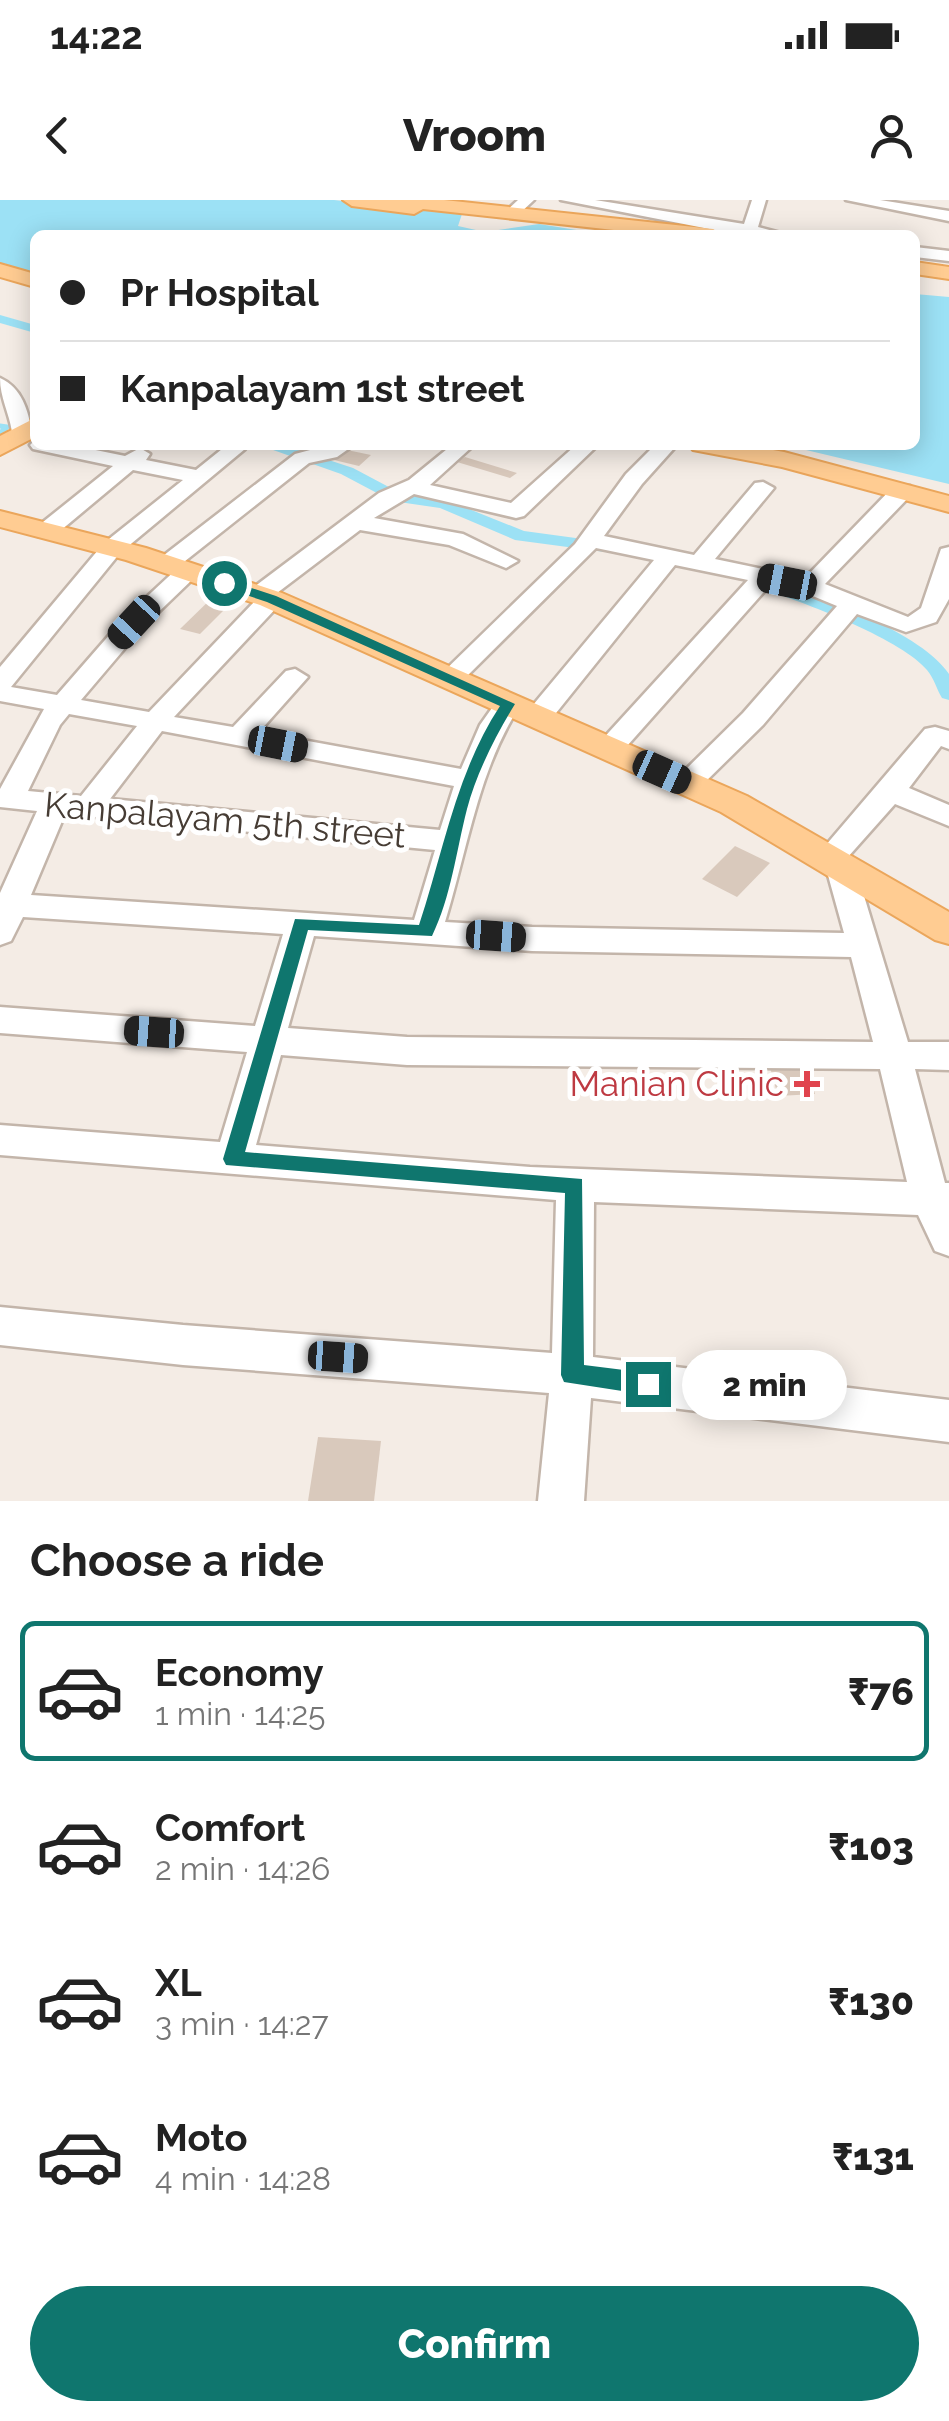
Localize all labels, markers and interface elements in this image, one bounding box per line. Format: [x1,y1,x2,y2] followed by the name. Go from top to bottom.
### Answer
[50,13,143,58] text: 14:22
[30,108,85,163] icon: back
[864,108,919,163] icon: person
[403,109,546,162] text: Vroom
[120,270,319,315] text: Pr Hospital
[120,366,525,411] text: Kanpalayam 1st street
[202,561,247,606] route start
[755,562,819,602] car
[103,590,165,654] car
[246,724,310,764] car
[628,746,696,798] car
[43,783,408,856] street label: Kanpalayam 5th street
[465,919,527,953] car
[123,1015,185,1049] car
[570,1063,784,1104] place label: Manian Clinic
[794,1071,820,1097] marker: Manian Clinic
[307,1340,369,1374] car
[683,1349,848,1419] callout: 2 min
[626,1362,671,1407] route end
[722,1366,807,1403] text: 2 min
[30,1534,324,1587] text: Choose a ride
[35,1646,125,1736] icon: car
[155,1650,324,1695] text: Economy
[848,1669,914,1714] text: ₹76
[155,1695,326,1732] text: 1 min · 14:25
[35,1801,125,1891] icon: car
[155,1805,305,1850] text: Comfort
[828,1824,914,1869] text: ₹103
[155,1850,330,1887] text: 2 min · 14:26
[35,1956,125,2046] icon: car
[155,1960,202,2005] text: XL
[828,1979,914,2024] text: ₹130
[155,2005,329,2042] text: 3 min · 14:27
[35,2111,125,2201] icon: car
[155,2115,248,2160] text: Moto
[832,2134,914,2179] text: ₹131
[155,2160,331,2197] text: 4 min · 14:28
[30,2286,919,2401] button: Confirm

